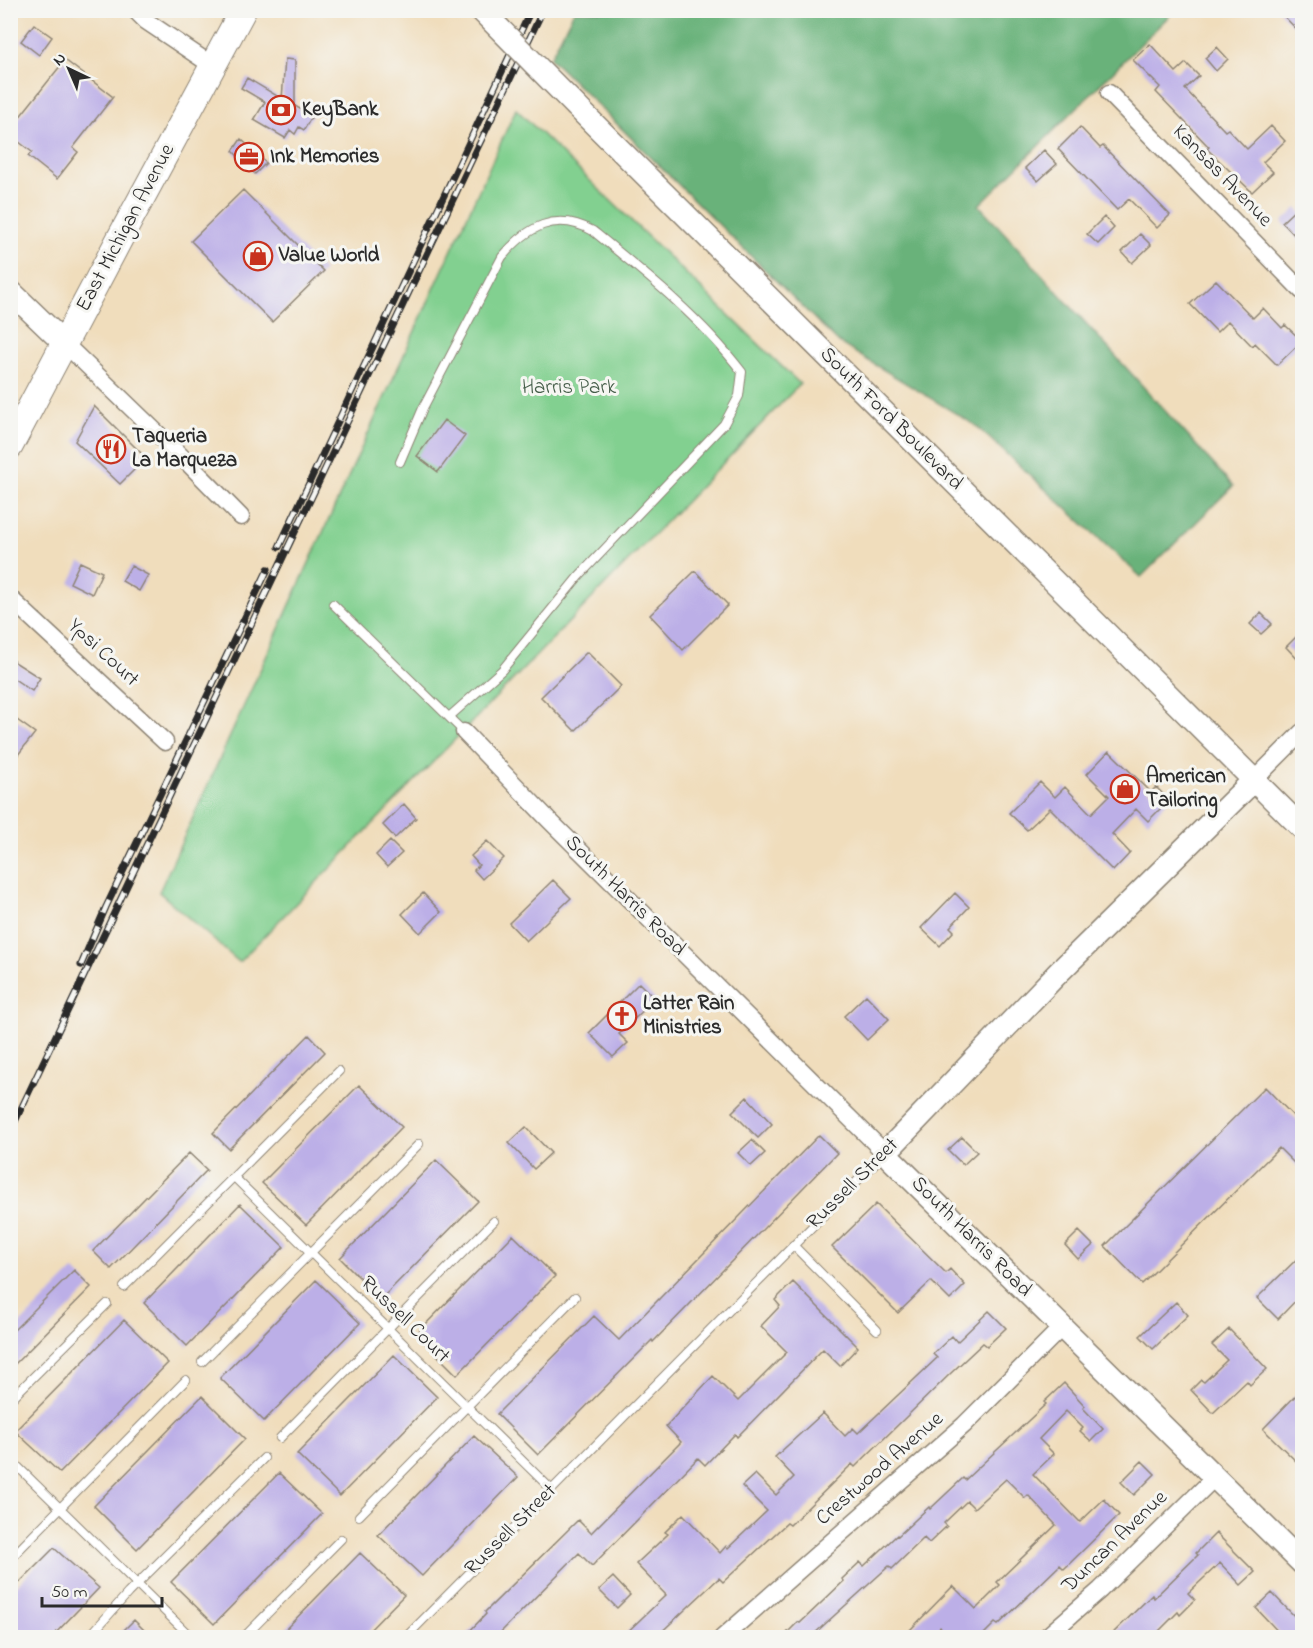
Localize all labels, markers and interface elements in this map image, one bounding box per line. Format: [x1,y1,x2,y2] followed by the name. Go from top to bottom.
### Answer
[39,39,99,99] north arrow
[48,47,72,72] text: N
[265,94,297,126] bank icon: KeyBank
[302,95,379,127] place label: KeyBank
[1165,118,1279,235] street label: Kansas Avenue
[69,138,185,318] street label: East Michigan Avenue
[233,141,265,173] office icon: Ink Memories
[270,142,380,172] place label: Ink Memories
[242,240,274,272] shop icon: Value World
[278,241,380,271] place label: Value World
[812,340,970,498] street label: South Ford Boulevard
[522,373,617,403] park label: Harris Park
[132,422,237,476] place label: Taqueria La Marqueza
[95,433,127,465] restaurant icon: Taqueria La Marqueza
[61,612,145,694] street label: Ypsi Court
[1146,762,1226,818] place label: American Tailoring
[1109,773,1141,805] shop icon: American Tailoring
[558,829,693,964] street label: South Harris Road
[643,989,734,1043] place label: Latter Rain Ministries
[606,1000,638,1032] church icon: Latter Rain Ministries
[800,1131,906,1237] street label: Russell Street
[904,1170,1039,1305] street label: South Harris Road
[353,1269,457,1371] street label: Russell Court
[810,1405,951,1533] street label: Crestwood Avenue
[458,1477,564,1583] street label: Russell Street
[1055,1483,1175,1601] street label: Duncan Avenue
[42,1570,162,1608] scale bar
[51,1580,88,1606] text: 50 m

